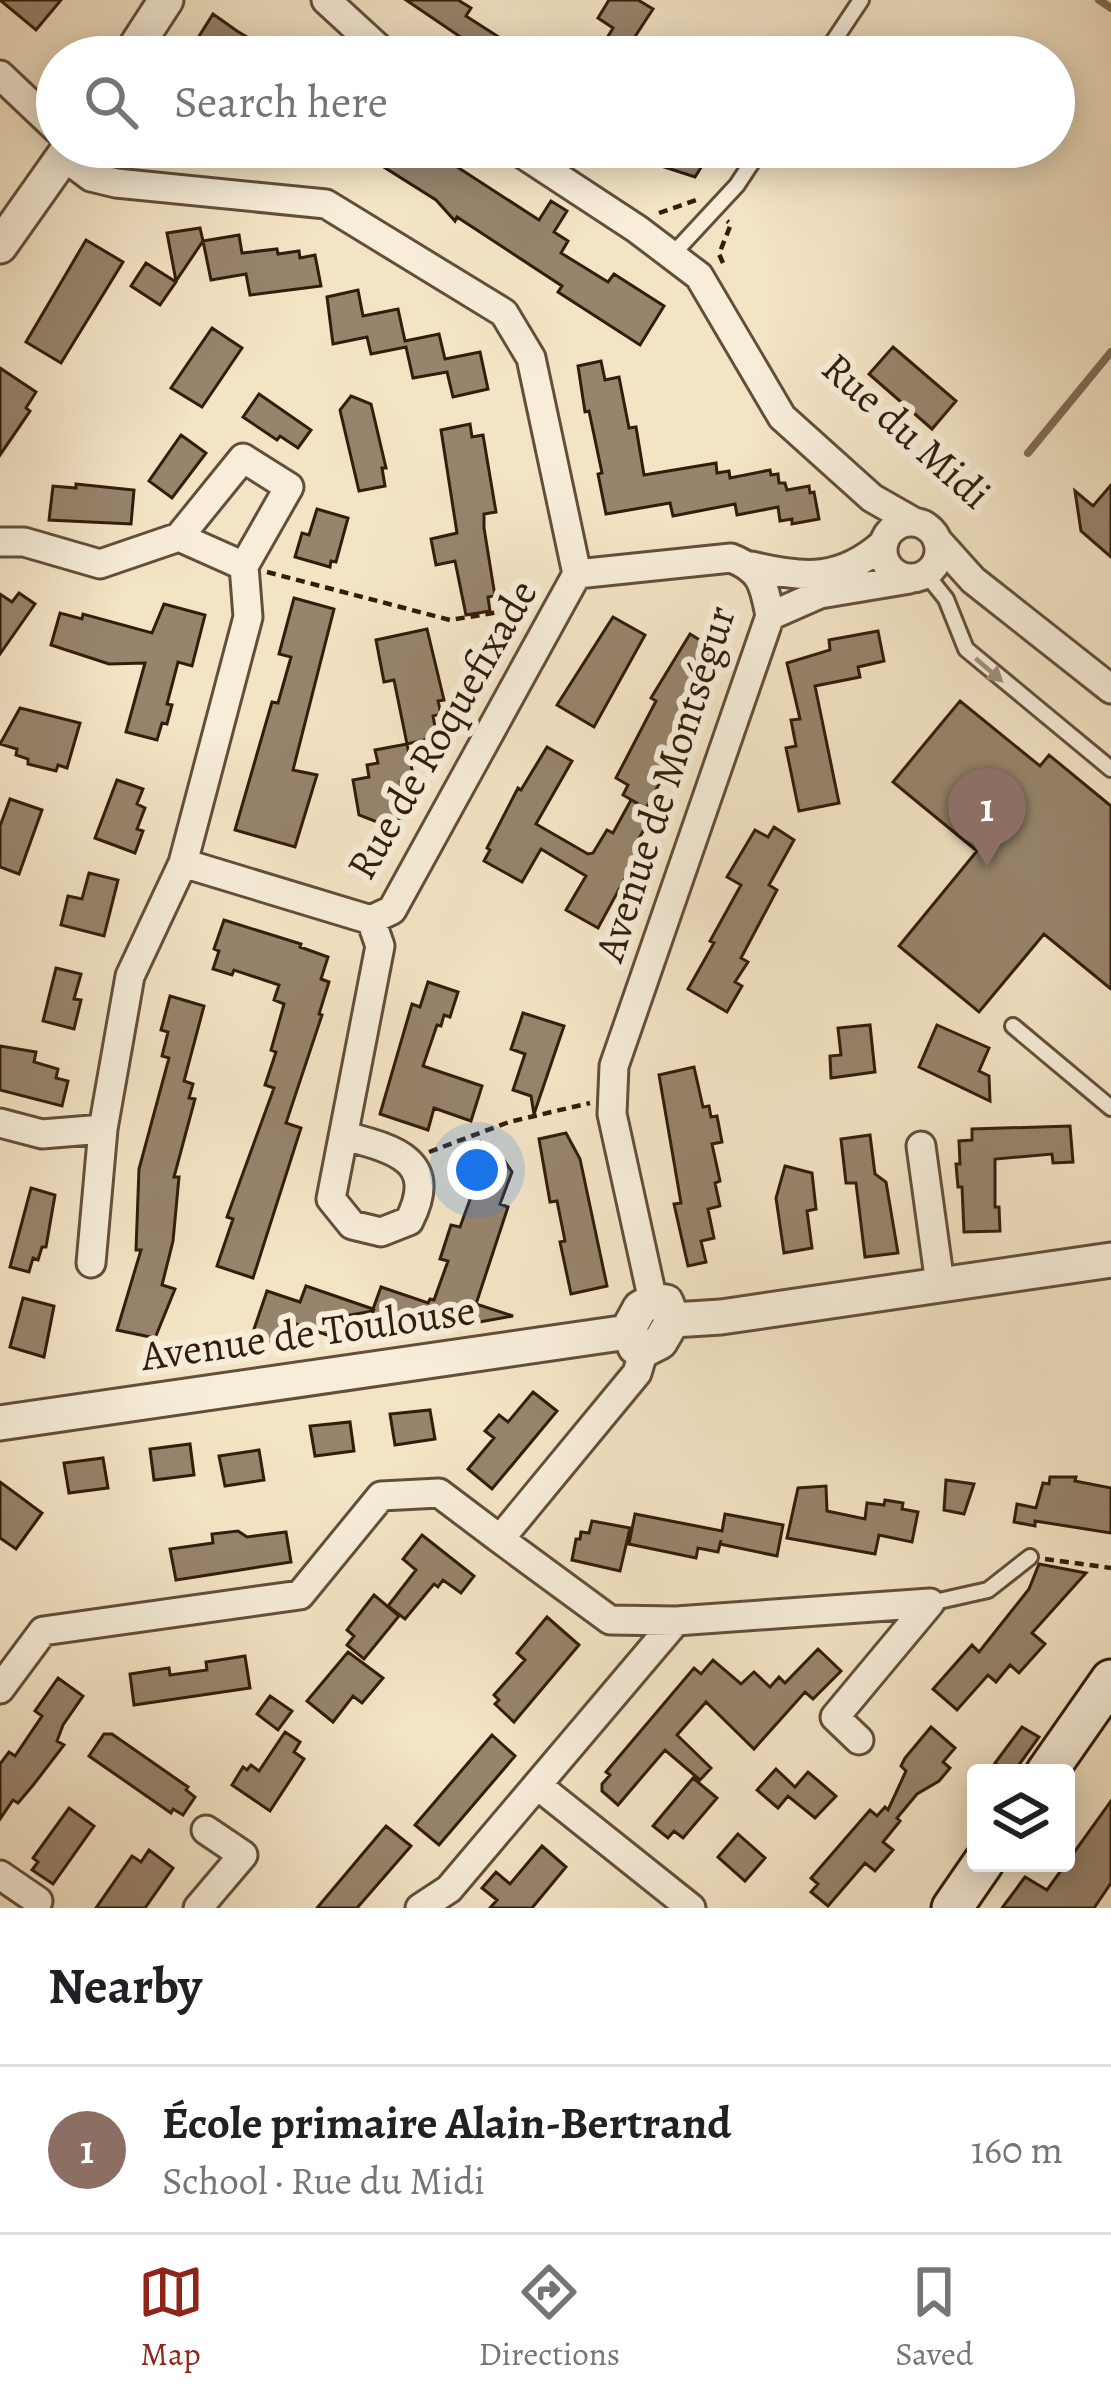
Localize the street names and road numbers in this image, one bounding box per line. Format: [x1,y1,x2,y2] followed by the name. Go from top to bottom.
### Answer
[810,339,1003,522] street label: Rue du Midi
[332,569,550,890] street label: Rue de Roquefixade
[580,598,749,969] street label: Avenue de Montségur
[136,1281,479,1384] street label: Avenue de Toulouse

